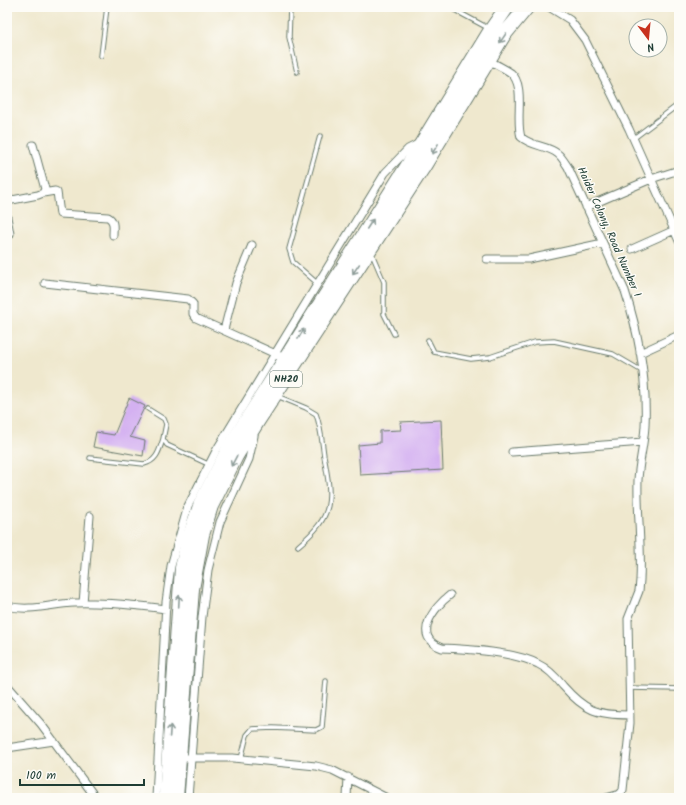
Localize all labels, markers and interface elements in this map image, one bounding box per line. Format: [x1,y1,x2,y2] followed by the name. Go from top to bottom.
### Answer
[628,18,668,58] north arrow
[499,32,507,43] one-way arrow
[645,37,656,56] text: N
[431,143,439,154] one-way arrow
[572,164,646,300] street label: Haider Colony, Road Number 1
[366,218,374,230] one-way arrow
[352,263,360,275] one-way arrow
[297,328,305,340] one-way arrow
[270,371,302,387] road number: NH20
[230,455,237,467] one-way arrow
[175,595,182,608] one-way arrow
[167,725,174,738] one-way arrow
[20,761,144,787] scale bar
[26,766,57,785] text: 100 m

